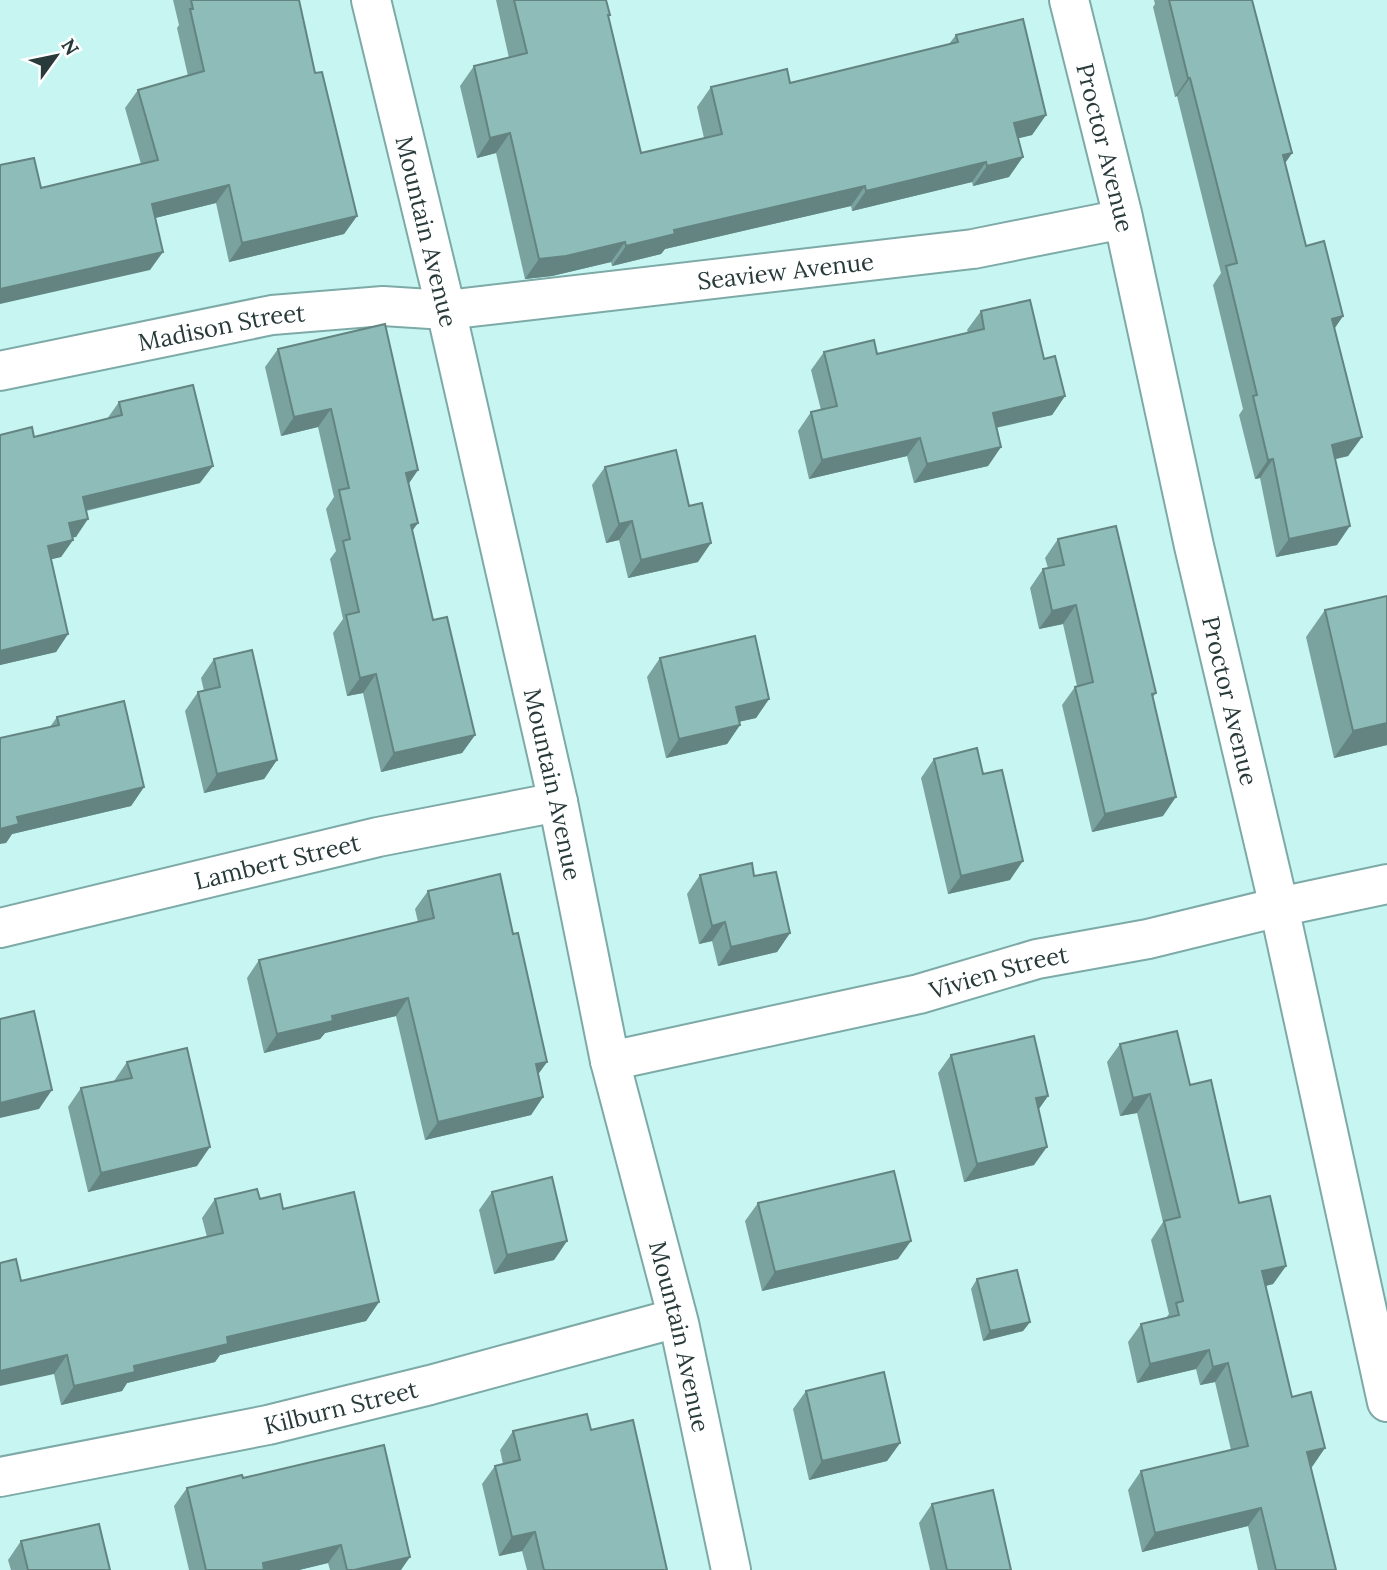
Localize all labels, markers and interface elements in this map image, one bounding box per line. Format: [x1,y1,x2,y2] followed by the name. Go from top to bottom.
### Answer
[21,21,91,91] north arrow
[56,34,84,60] text: N
[1070,60,1141,235] street label: Proctor Avenue
[389,133,465,330] street label: Mountain Avenue
[696,245,875,296] street label: Seaview Avenue
[135,297,307,358] street label: Madison Street
[1195,613,1265,788] street label: Proctor Avenue
[517,685,589,883] street label: Mountain Avenue
[191,826,364,896] street label: Lambert Street
[925,938,1071,1006] street label: Vivien Street
[643,1237,717,1435] street label: Mountain Avenue
[261,1373,422,1441] street label: Kilburn Street

